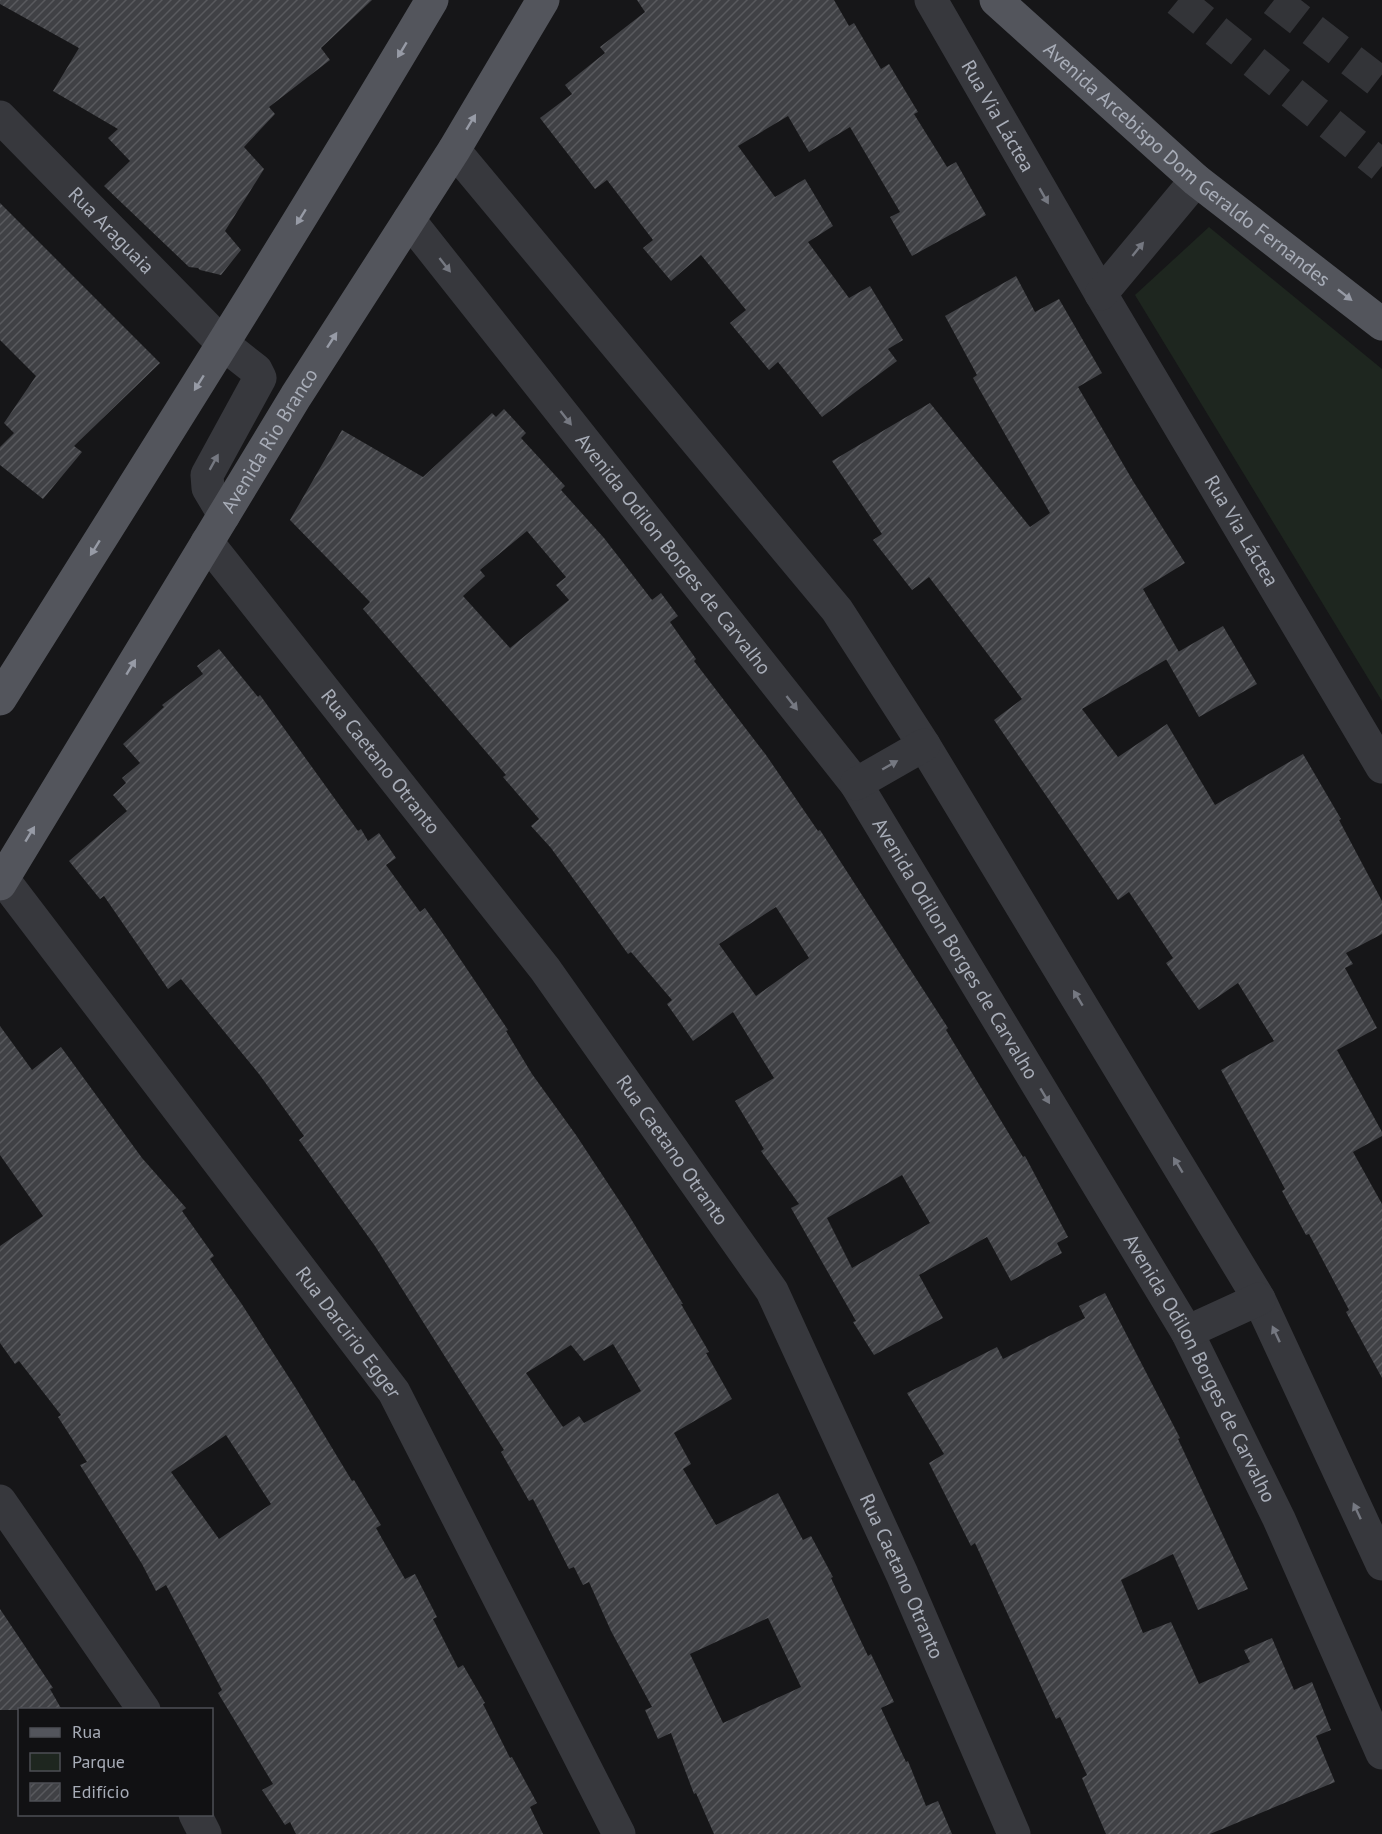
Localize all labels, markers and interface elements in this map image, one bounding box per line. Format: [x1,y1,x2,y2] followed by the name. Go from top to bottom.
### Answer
[1038,36,1336,292] street label: Avenida Arcebispo Dom Geraldo Fernandes
[397,42,407,59] one-way arrow
[956,55,1041,177] street label: Rua Via Láctea
[465,114,476,130] one-way arrow
[63,181,160,280] street label: Rua Araguaia
[1039,188,1050,204] one-way arrow
[296,209,307,225] one-way arrow
[1131,241,1144,257] one-way arrow
[439,258,451,273] one-way arrow
[1337,289,1353,302] one-way arrow
[327,332,338,348] one-way arrow
[215,363,324,518] street label: Avenida Rio Branco
[193,375,204,391] one-way arrow
[560,411,572,426] one-way arrow
[570,428,777,680] street label: Avenida Odilon Borges de Carvalho
[209,454,219,471] one-way arrow
[1199,470,1285,591] street label: Rua Via Láctea
[90,540,101,556] one-way arrow
[126,659,137,675] one-way arrow
[315,684,446,839] street label: Rua Caetano Otranto
[785,695,798,711] one-way arrow
[882,759,898,770] one-way arrow
[867,813,1044,1084] street label: Avenida Odilon Borges de Carvalho
[25,826,36,842] one-way arrow
[1072,990,1083,1006] one-way arrow
[611,1070,735,1230] street label: Rua Caetano Otranto
[1039,1088,1050,1104] one-way arrow
[1173,1157,1184,1173] one-way arrow
[1118,1229,1282,1507] street label: Avenida Odilon Borges de Carvalho
[290,1261,408,1402] street label: Rua Darcirio Egger
[1271,1325,1280,1342] one-way arrow
[854,1489,950,1663] street label: Rua Caetano Otranto
[1353,1502,1362,1519] one-way arrow
[18,1708,213,1816] legend
[72,1720,101,1743] text: Rua
[72,1750,125,1773] text: Parque
[72,1780,129,1803] text: Edifício

